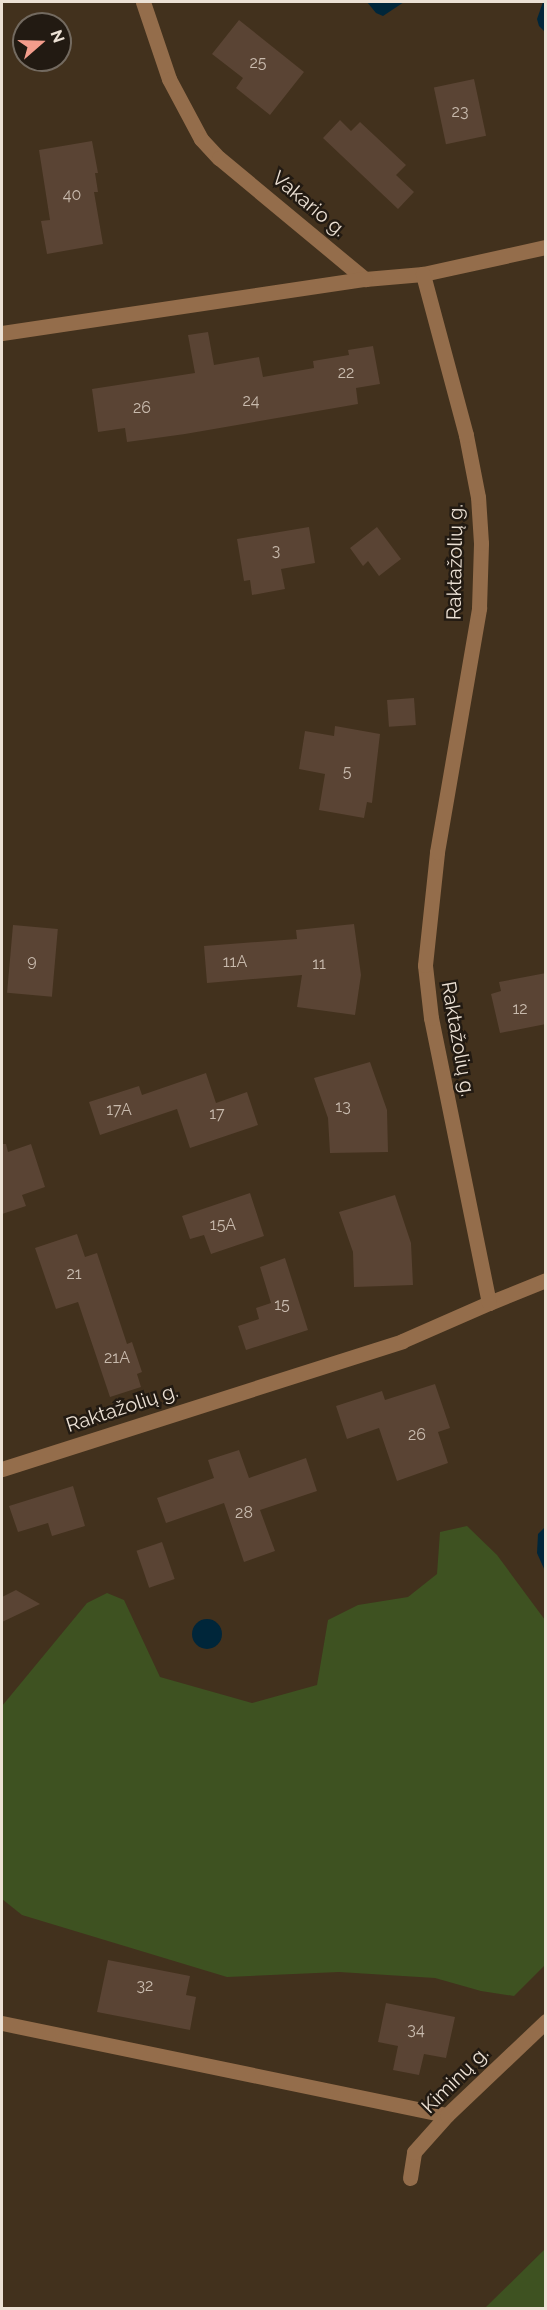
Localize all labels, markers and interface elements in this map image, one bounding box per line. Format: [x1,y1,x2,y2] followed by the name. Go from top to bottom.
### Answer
[12,12,72,72] north arrow
[46,27,69,45] text: N
[249,53,267,73] house number: 25
[452,102,468,122] house number: 23
[267,166,351,242] street label: Vakario g.
[63,185,81,205] house number: 40
[338,363,354,383] house number: 22
[242,391,260,411] house number: 24
[133,398,151,418] house number: 26
[442,504,468,620] street label: Raktažolių g.
[272,541,280,561] house number: 3
[343,762,351,782] house number: 5
[27,951,37,971] house number: 9
[223,952,247,972] house number: 11A
[312,954,326,974] house number: 11
[436,980,480,1098] street label: Raktažolių g.
[512,999,528,1019] house number: 12
[335,1097,351,1117] house number: 13
[106,1100,132,1120] house number: 17A
[209,1104,225,1124] house number: 17
[210,1215,236,1235] house number: 15A
[66,1264,82,1284] house number: 21
[274,1295,290,1315] house number: 15
[104,1348,130,1368] house number: 21A
[63,1379,181,1437] street label: Raktažolių g.
[408,1425,426,1445] house number: 26
[235,1503,253,1523] house number: 28
[137,1976,153,1996] house number: 32
[407,2020,425,2040] house number: 34
[417,2042,493,2118] street label: Kiminų g.

